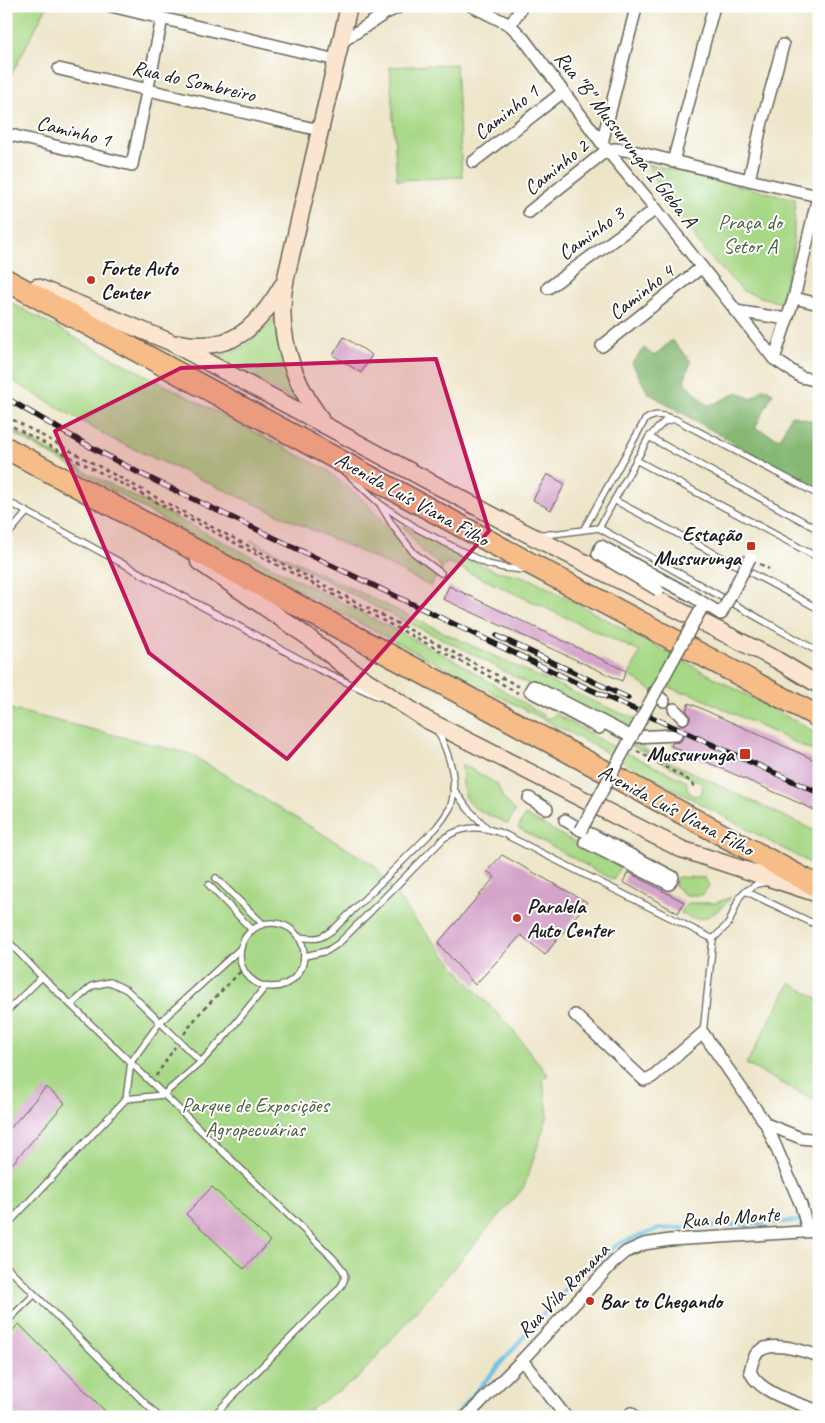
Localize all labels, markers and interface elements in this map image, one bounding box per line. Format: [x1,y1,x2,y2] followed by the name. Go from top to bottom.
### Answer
[549,46,704,233] street label: Rua "B" Mussurunga I Gleba A
[130,54,260,108] street label: Rua do Sombreiro
[468,78,545,146] street label: Caminho 1
[34,109,115,153] street label: Caminho 1
[518,132,595,201] street label: Caminho 2
[553,199,631,266] street label: Caminho 3
[718,209,784,259] park label: Praça do Setor A
[101,255,179,305] place label: Forte Auto Center
[603,257,681,326] street label: Caminho 4
[85,274,97,286] marker: Forte Auto Center
[331,446,496,553] street label: Avenida Luís Viana Filho
[654,521,743,571] place label: Estação Mussurunga
[745,540,757,552] marker: Estação Mussurunga
[647,741,736,767] place label: Mussurunga
[738,747,752,761] marker: Mussurunga
[594,758,760,863] street label: Avenida Luís Viana Filho
[527,893,616,943] place label: Paralela Auto Center
[511,912,523,924] marker: Paralela Auto Center
[181,1092,330,1142] park label: Parque de Exposições Agropecuárias
[680,1201,781,1233] street label: Rua do Monte
[511,1236,616,1343] street label: Rua Vila Romana
[600,1288,724,1314] place label: Bar to Chegando
[584,1295,596,1307] marker: Bar to Chegando

